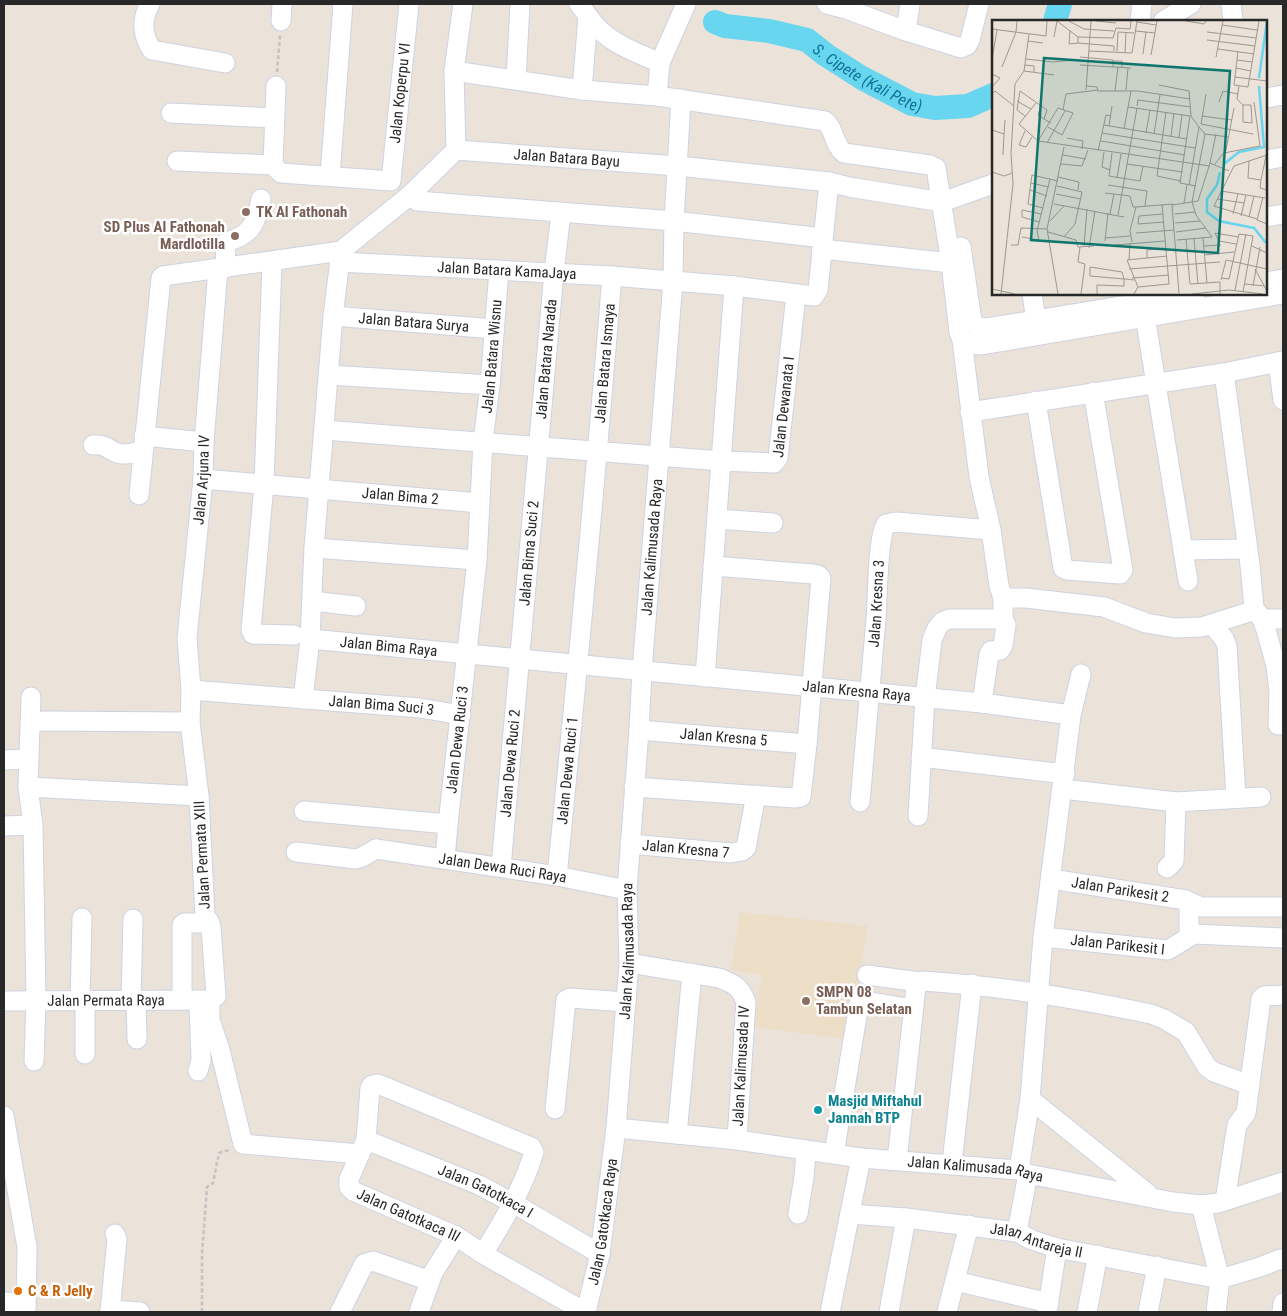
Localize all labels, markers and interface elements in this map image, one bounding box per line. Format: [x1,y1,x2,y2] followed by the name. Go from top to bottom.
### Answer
[992,20,1267,295] inset map
[809,39,923,116] water label: S. Cipete (Kali Pete)
[386,42,414,144] street label: Jalan Koperpu VI
[513,145,621,171] street label: Jalan Batara Bayu
[256,203,347,221] place label: TK Al Fathonah
[240,206,252,218] marker: TK Al Fathonah
[104,218,225,253] place label: SD Plus Al Fathonah Mardlotilla
[229,230,241,242] marker: SD Plus Al Fathonah Mardlotilla
[437,258,577,283] street label: Jalan Batara KamaJaya
[532,298,561,420] street label: Jalan Batara Narada
[478,299,506,414] street label: Jalan Batara Wisnu
[591,303,619,424] street label: Jalan Batara Ismaya
[358,309,470,336] street label: Jalan Batara Surya
[769,355,798,458] street label: Jalan Dewanata I
[189,434,214,526] street label: Jalan Arjuna IV
[637,478,666,616] street label: Jalan Kalimusada Raya
[361,484,439,508] street label: Jalan Bima 2
[515,500,543,607] street label: Jalan Bima Suci 2
[865,559,888,648] street label: Jalan Kresna 3
[339,633,438,660] street label: Jalan Bima Raya
[802,677,911,705] street label: Jalan Kresna Raya
[442,685,472,794] street label: Jalan Dewa Ruci 3
[328,692,435,719] street label: Jalan Bima Suci 3
[496,709,524,818] street label: Jalan Dewa Ruci 2
[553,716,582,825] street label: Jalan Dewa Ruci 1
[679,724,768,750] street label: Jalan Kresna 5
[190,800,214,910] street label: Jalan Permata XIII
[641,836,730,862] street label: Jalan Kresna 7
[437,849,568,887] street label: Jalan Dewa Ruci Raya
[1070,873,1170,906] street label: Jalan Parikesit 2
[616,882,638,1020] street label: Jalan Kalimusada Raya
[1069,931,1166,959] street label: Jalan Parikesit I
[816,983,912,1018] place label: SMPN 08 Tambun Selatan
[47,991,165,1010] street label: Jalan Permata Raya
[800,995,812,1007] marker: SMPN 08 Tambun Selatan
[729,1005,753,1127] street label: Jalan Kalimusada IV
[828,1092,922,1127] place label: Masjid Miftahul Jannah BTP
[812,1104,824,1116] marker: Masjid Miftahul Jannah BTP
[907,1153,1045,1186] street label: Jalan Kalimusada Raya
[584,1157,621,1287] street label: Jalan Gatotkaca Raya
[435,1161,536,1222] street label: Jalan Gatotkaca I
[354,1185,464,1245] street label: Jalan Gatotkaca III
[989,1220,1084,1262] street label: Jalan Antareja II
[28,1282,93,1300] place label: C & R Jelly
[12,1285,24,1297] marker: C & R Jelly

